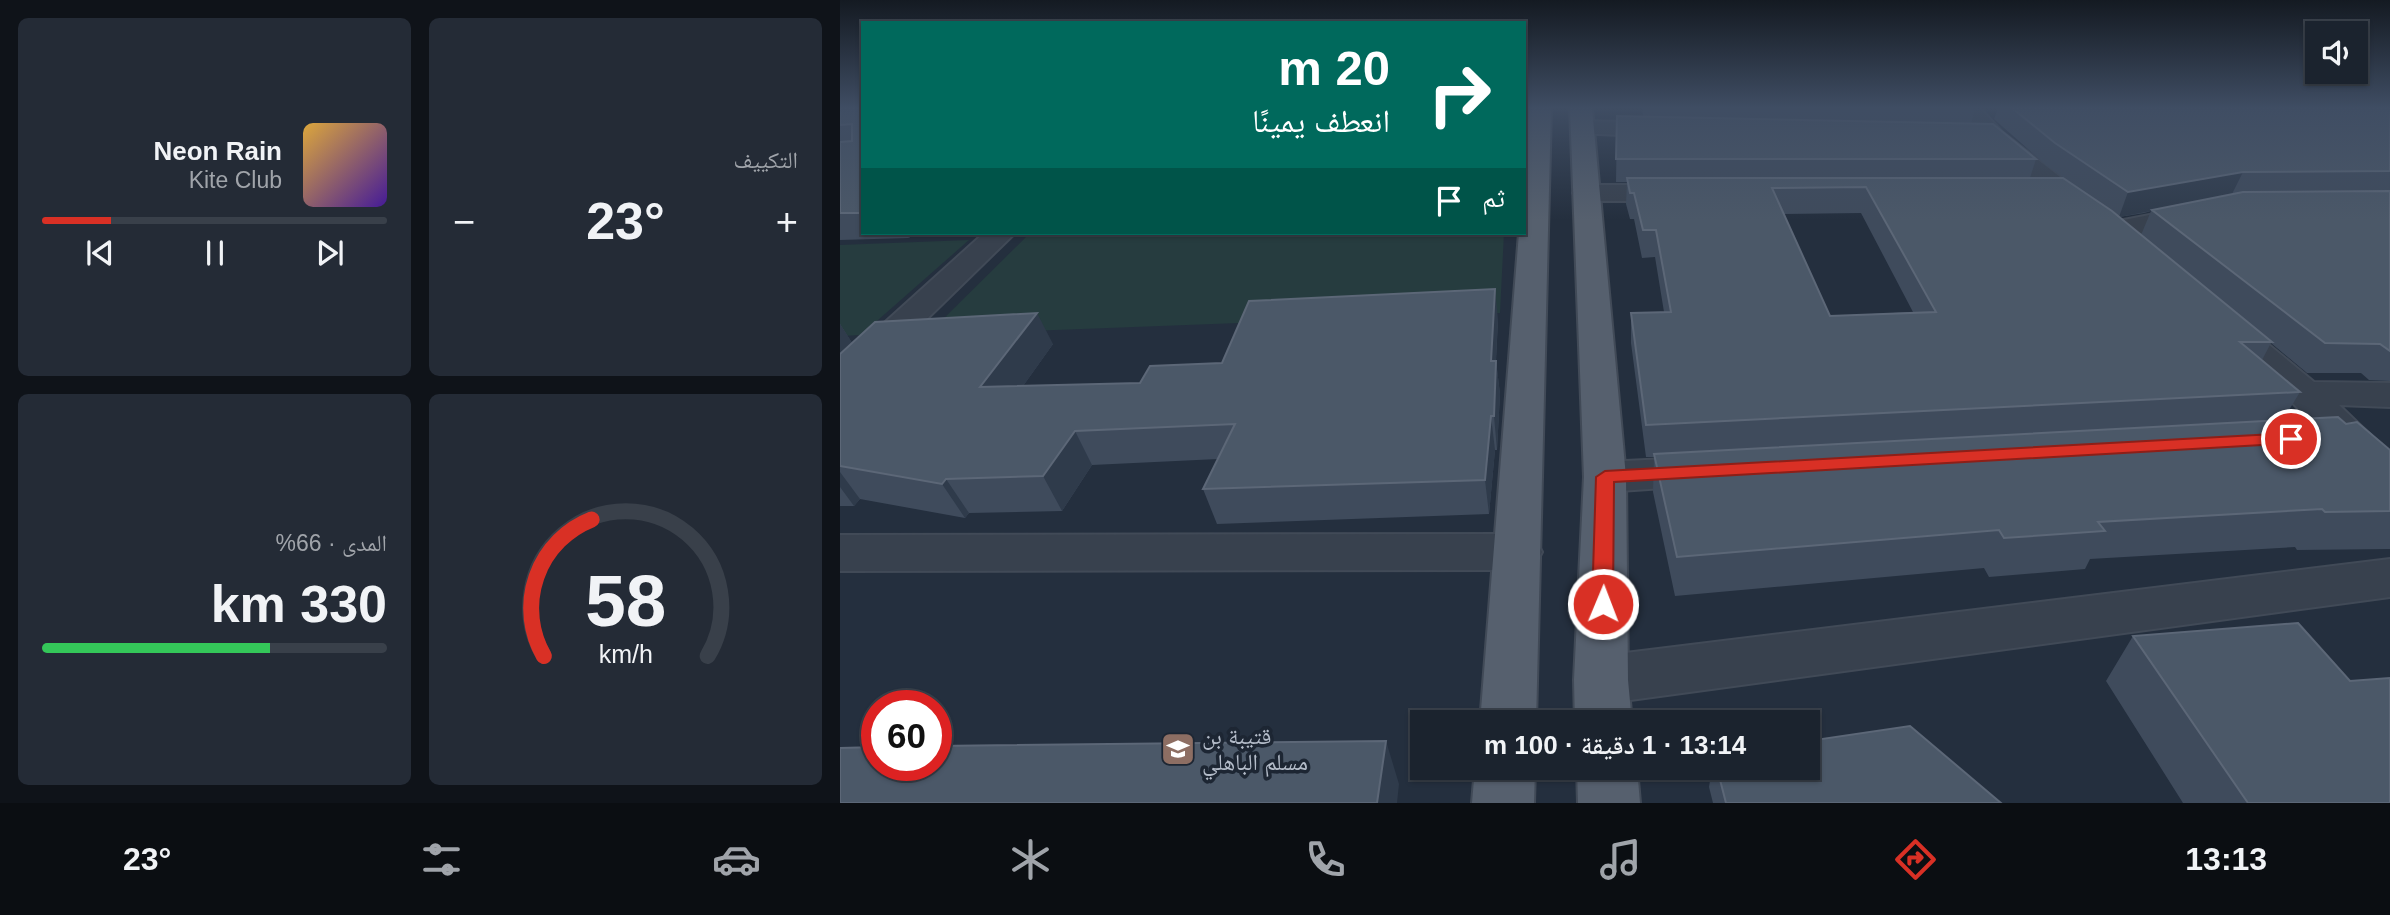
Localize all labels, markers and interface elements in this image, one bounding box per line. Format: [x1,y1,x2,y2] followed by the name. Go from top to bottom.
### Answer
[2305,21,2368,84] map controls
[2305,21,2368,84] button: sound
[1278,41,1390,95] text: 20 m
[1414,49,1505,140] icon: right
[1252,103,1390,139] text: انعطف يمينًا
[153,136,282,166] text: Neon Rain
[733,147,798,173] text: التكييف
[189,167,282,193] text: Kite Club
[1430,182,1468,220] icon: arrive
[1482,183,1505,213] text: ثم
[586,192,665,250] text: 23°
[453,201,475,243] text: −
[776,201,798,243] text: +
[81,234,119,272] icon: previous
[196,234,234,272] icon: pause
[311,234,349,272] icon: next
[2261,409,2321,469] pin
[2272,420,2310,458] icon: arrive
[276,530,387,556] text: المدى · 66%
[585,560,666,641] text: 58
[1566,567,1640,641] position arrow
[211,575,387,633] text: 330 km
[598,639,653,667] text: km/h
[861,690,952,781] speed limit sign: 60
[1202,723,1308,781] place label: قتيبة بن مسلم الباهلي
[1159,730,1197,768] school or university icon: قتيبة بن مسلم الباهلي
[1484,730,1746,760] text: 13:14 · 1 دقيقة · 100 m
[417,835,466,884] icon: filters
[712,835,761,884] icon: car
[1006,835,1055,884] icon: climate
[1301,835,1350,884] icon: phone
[1596,835,1645,884] icon: music
[1891,835,1940,884] icon: directions
[123,841,171,877] text: 23°
[2185,841,2267,877] text: 13:13

